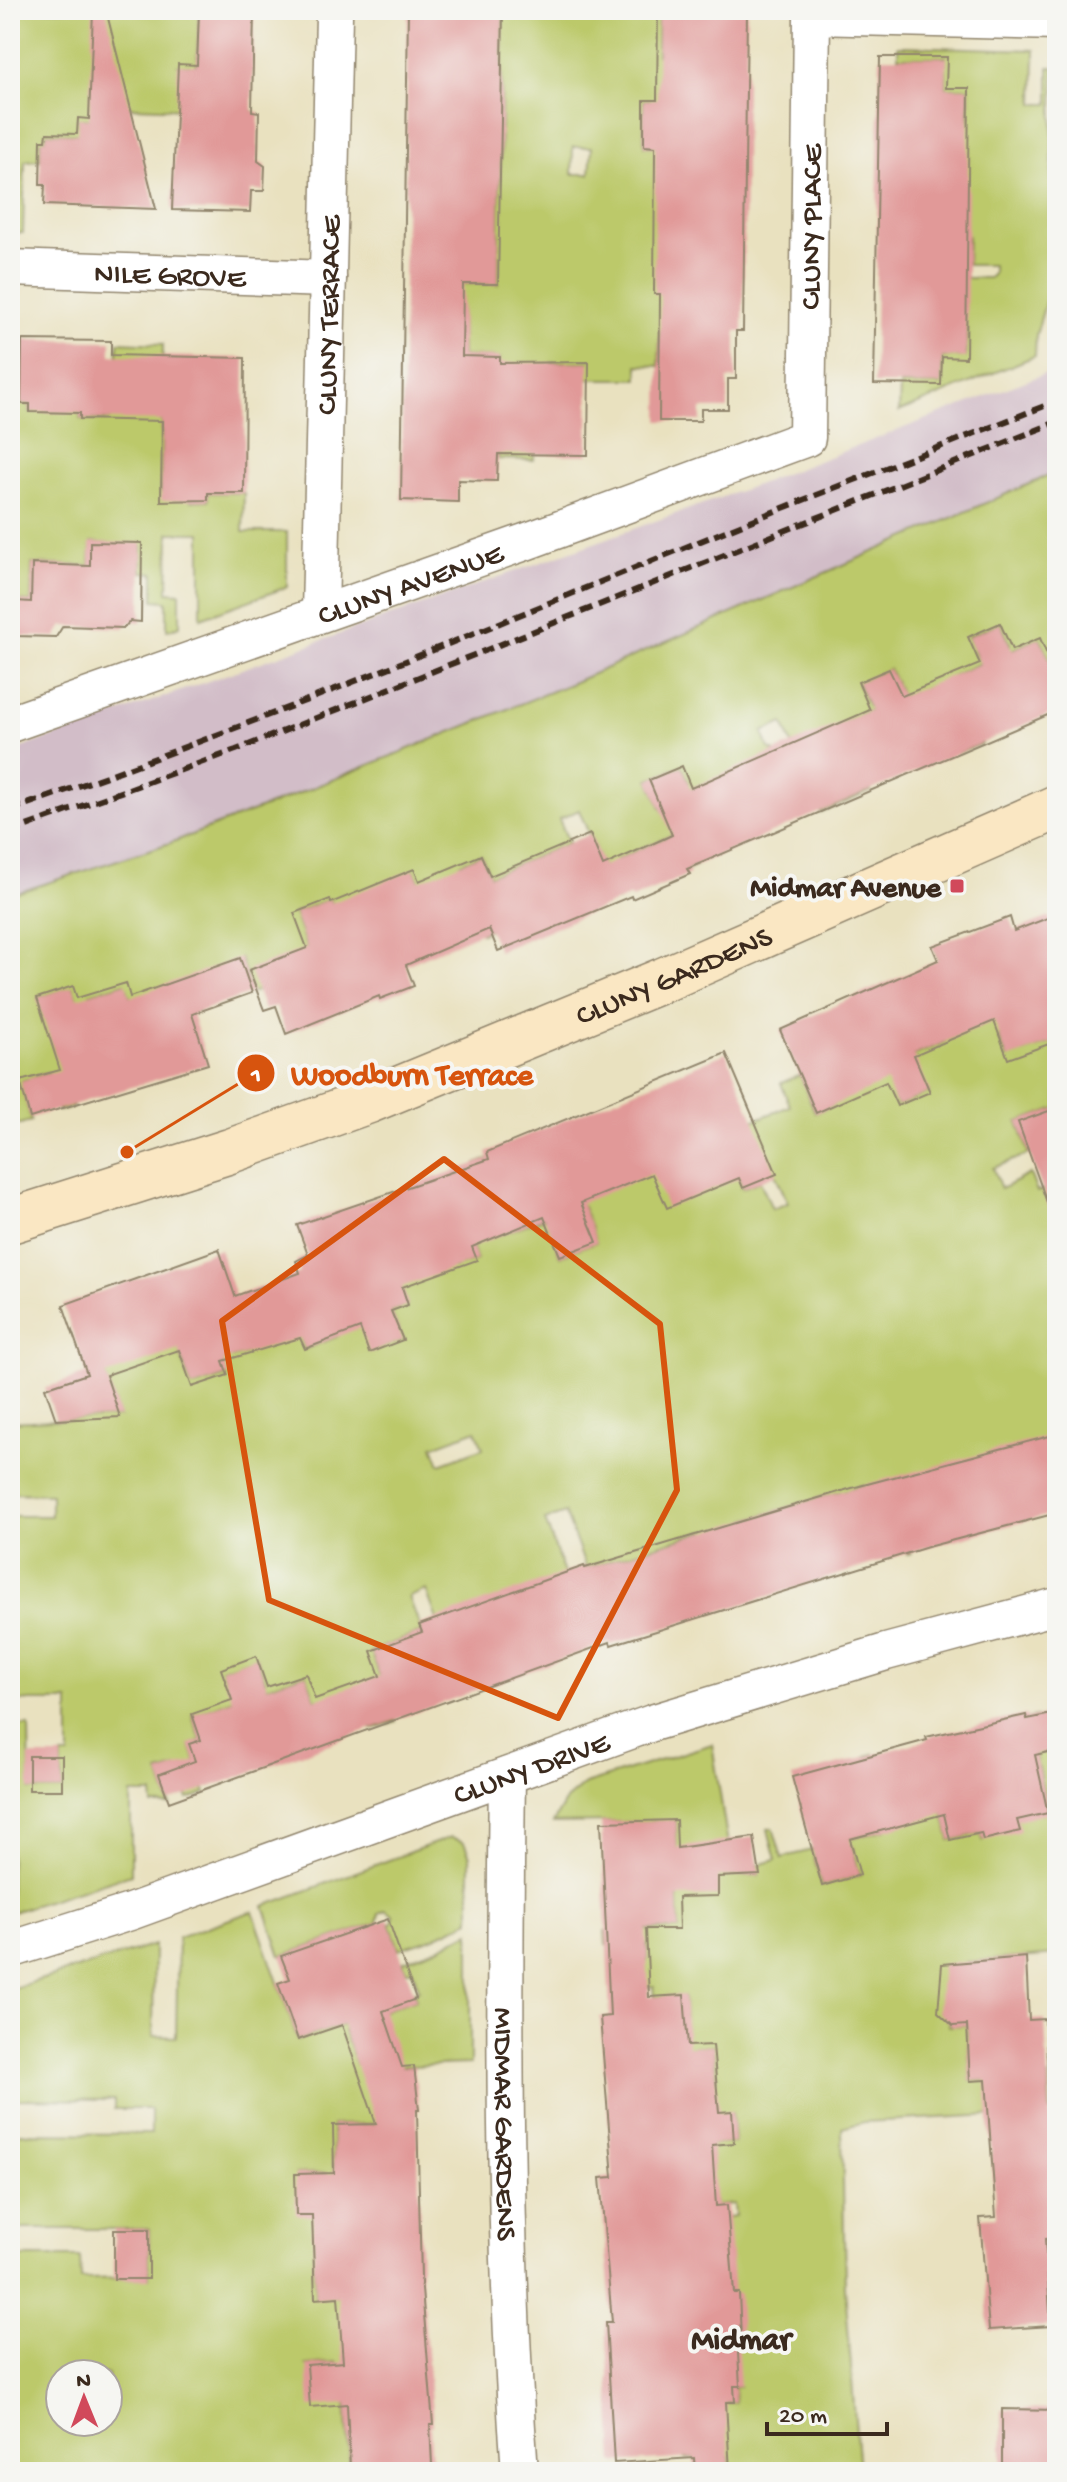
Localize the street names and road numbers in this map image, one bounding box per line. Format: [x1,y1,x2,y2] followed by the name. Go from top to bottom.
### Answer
[796,143,832,310] street label: CLUNY PLACE
[312,214,351,415] street label: CLUNY TERRACE
[93,258,247,298] street label: NILE GROVE
[314,538,510,636] street label: CLUNY AVENUE
[572,921,778,1036] street label: CLUNY GARDENS
[450,1726,616,1815] street label: CLUNY DRIVE
[483,2007,521,2241] street label: MIDMAR GARDENS

